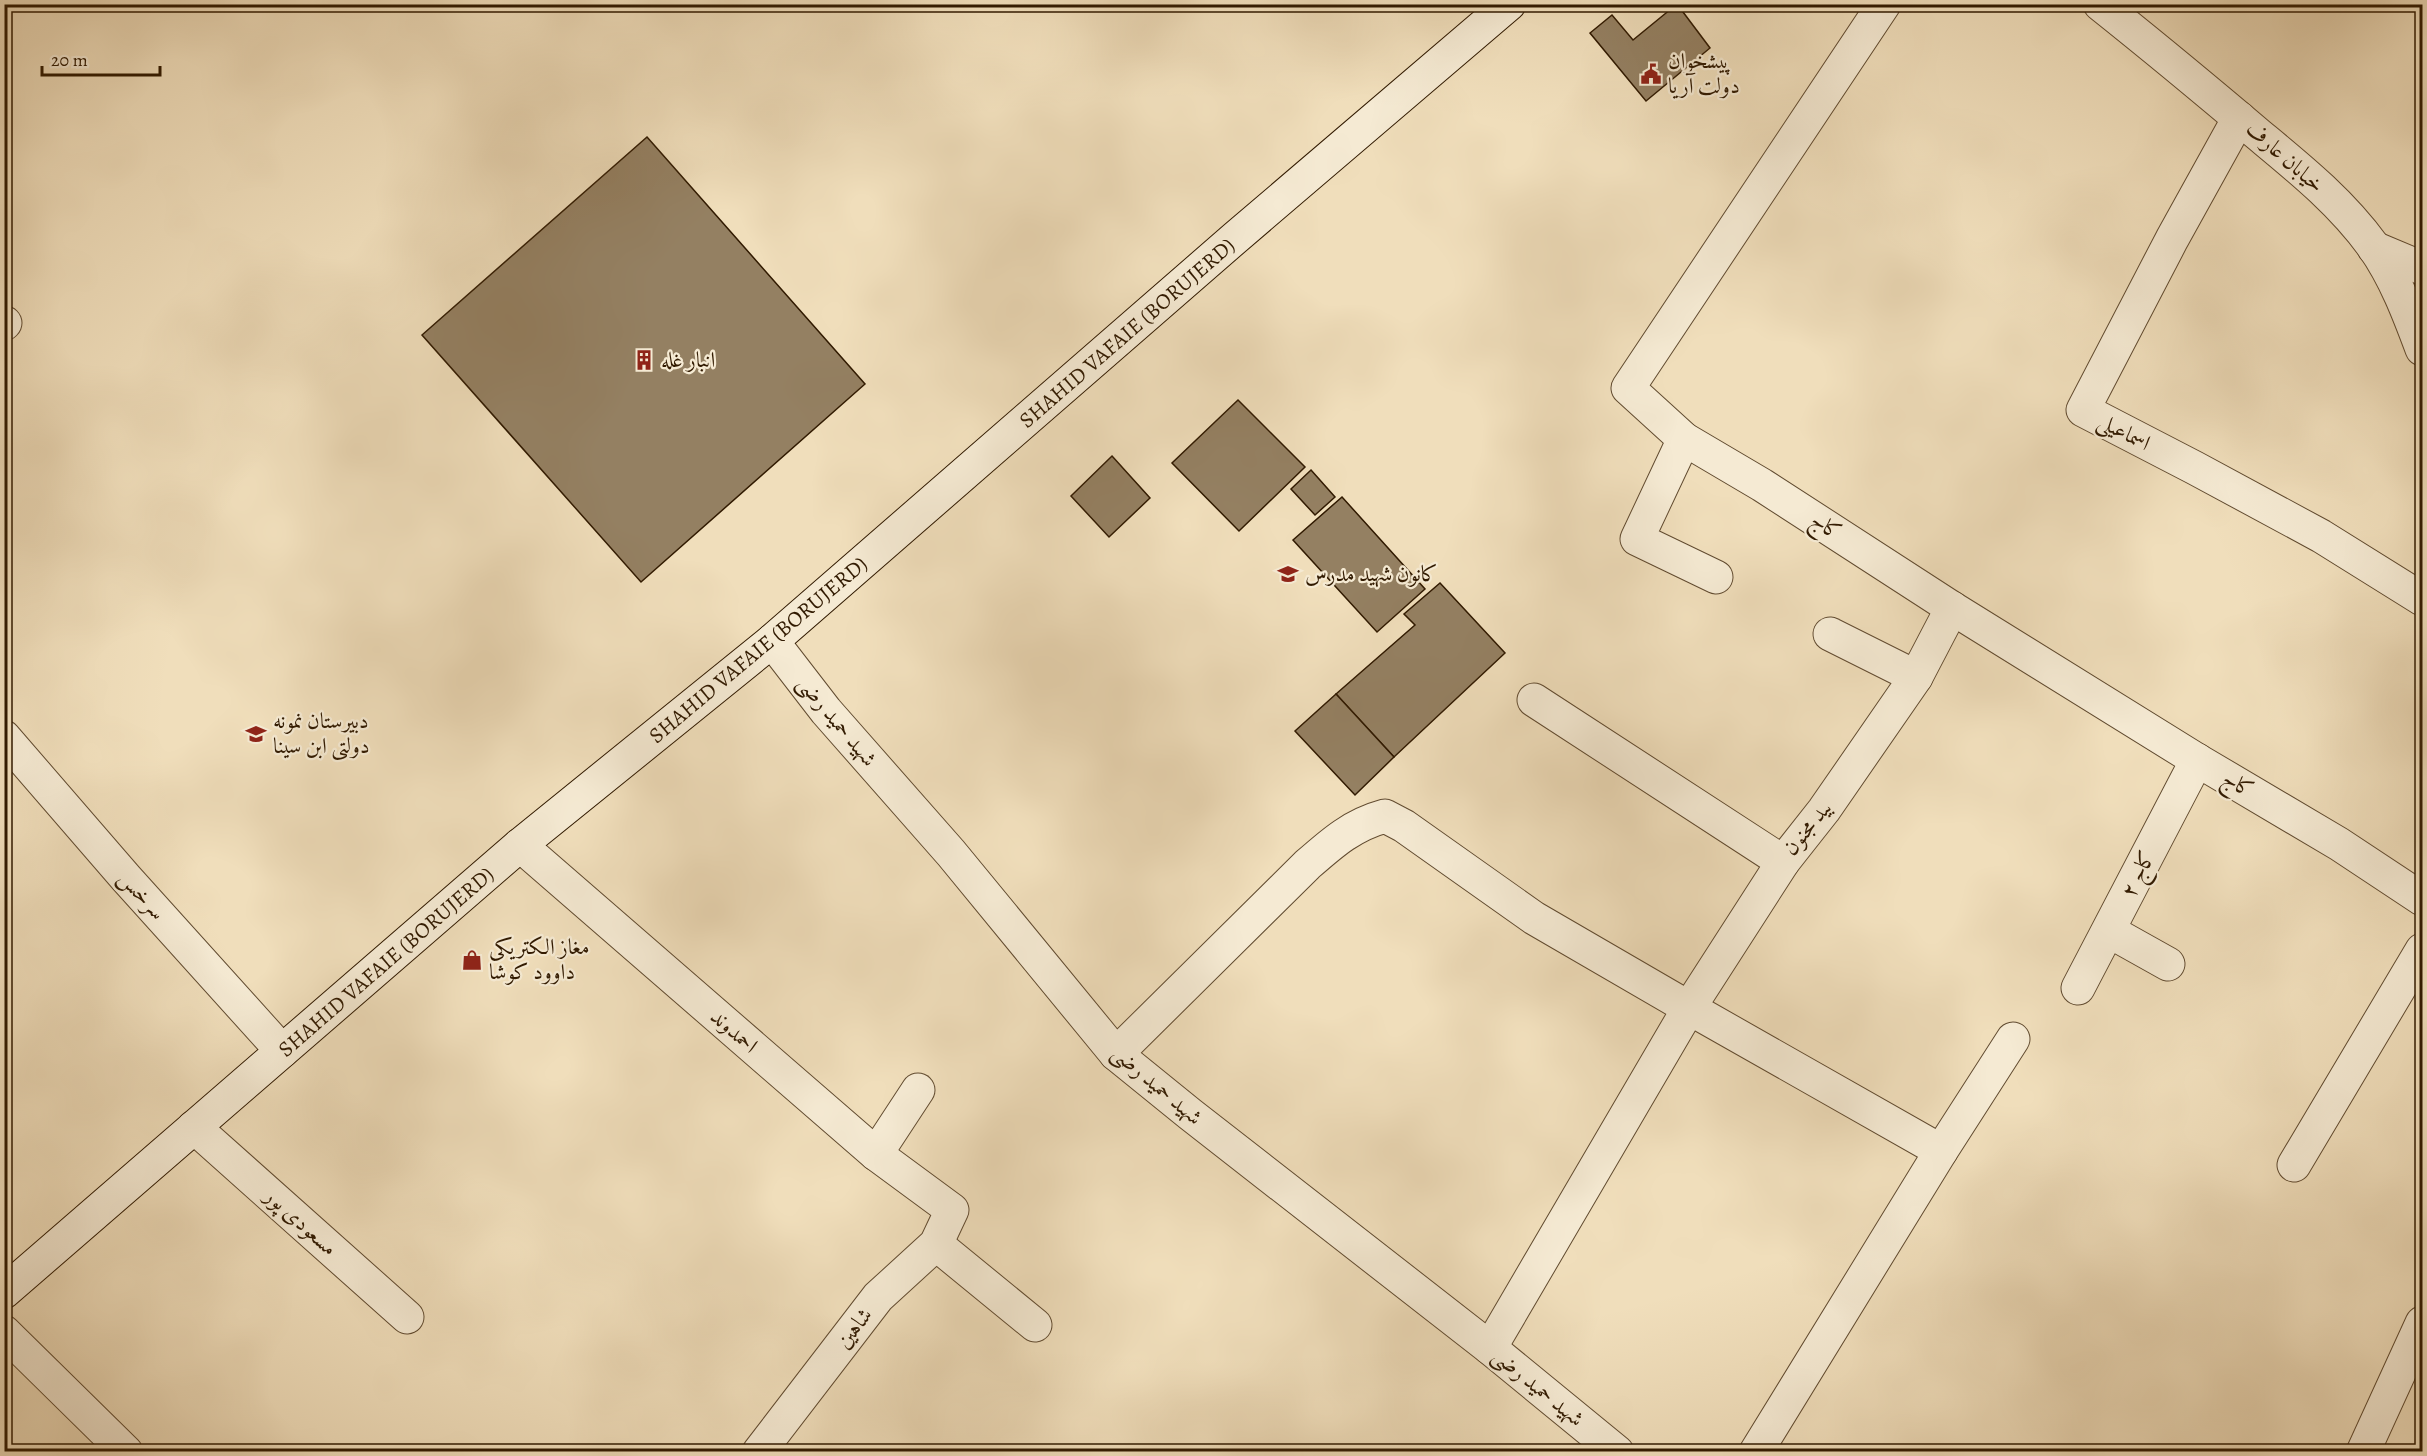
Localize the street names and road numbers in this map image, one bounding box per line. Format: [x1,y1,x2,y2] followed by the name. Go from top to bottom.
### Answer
[2239,115,2331,199] street label: خیابان عارف
[1013,231,1241,435] street label: SHAHID VAFAIE (BORUJERD)
[2092,406,2156,459] street label: اسماعیلی
[1803,505,1847,550] street label: کاج
[642,550,874,750] street label: SHAHID VAFAIE (BORUJERD)
[790,669,884,773] street label: شهید حمید رضی
[2215,763,2259,808] street label: کاج
[1776,794,1838,862] street label: بید مجنون
[2114,845,2166,904] street label: کاج ۲
[272,860,500,1064] street label: SHAHID VAFAIE (BORUJERD)
[111,863,173,927] street label: سرخس
[704,1002,764,1060] street label: احمدوند
[1105,1038,1209,1132] street label: شهید حمید رضی
[256,1180,344,1263] street label: مسعودی پور
[829,1301,879,1355] street label: شاهین
[1486,1341,1590,1433] street label: شهید حمید رضی

